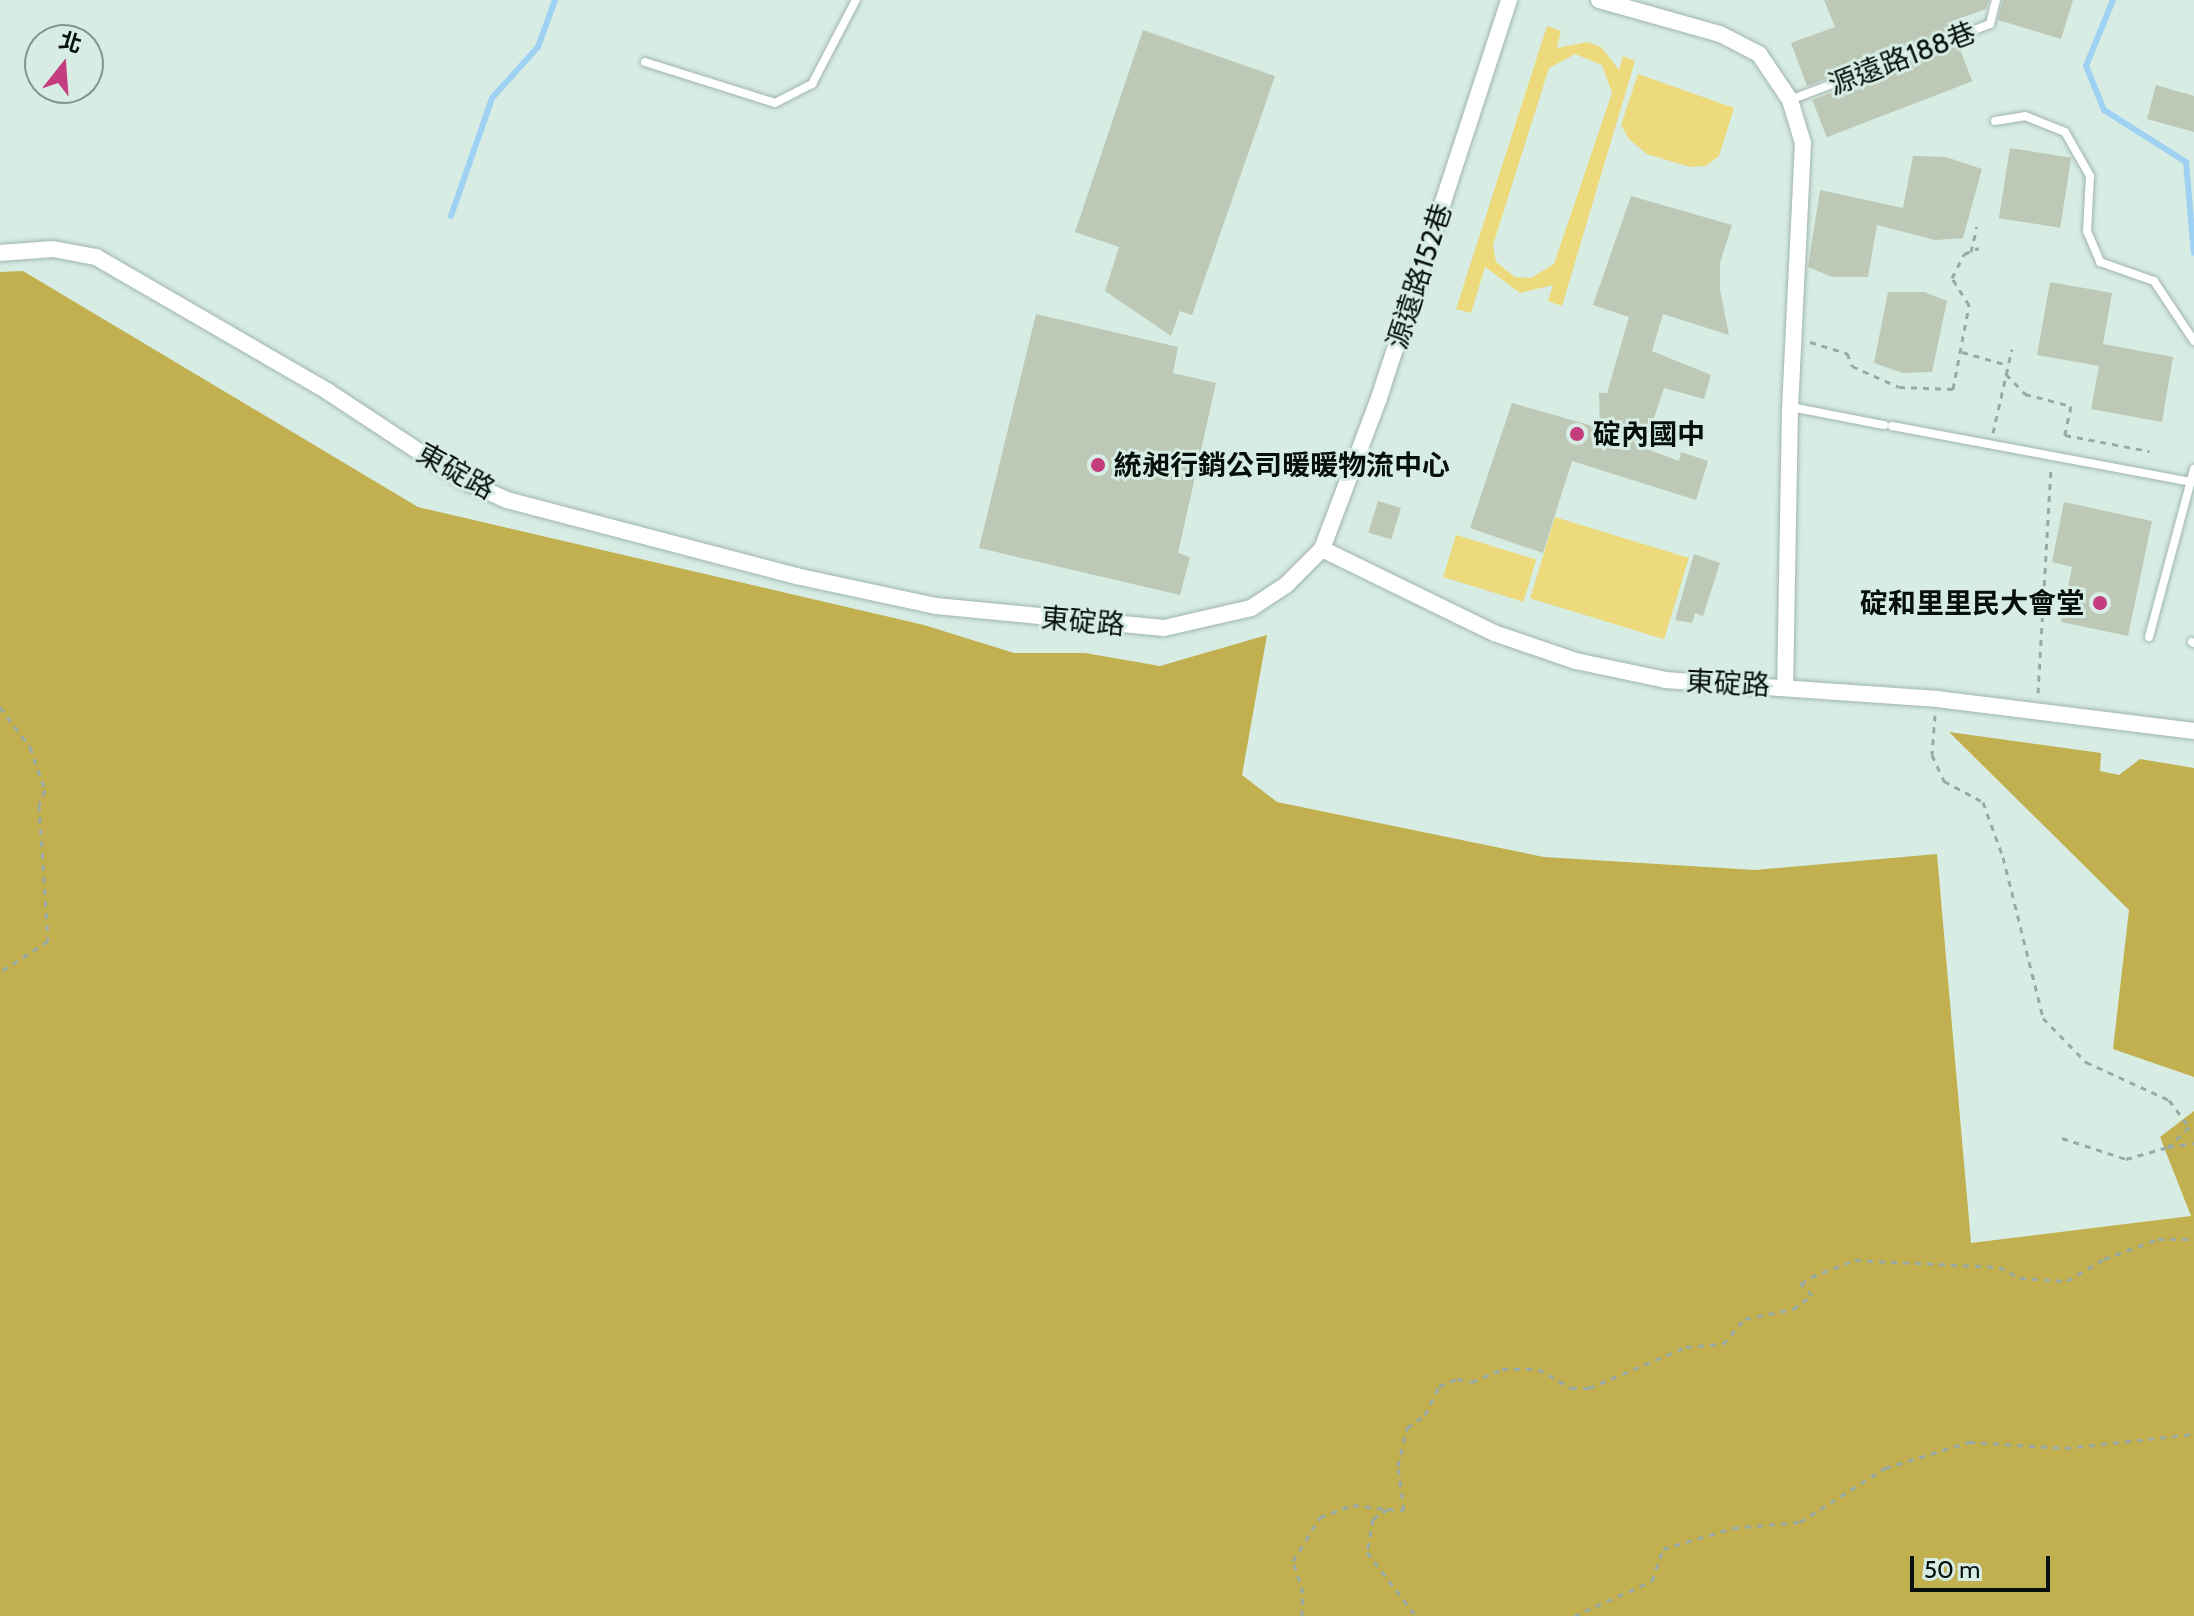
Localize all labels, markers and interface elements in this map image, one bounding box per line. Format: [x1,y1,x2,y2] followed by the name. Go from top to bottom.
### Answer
[1824,15,1980,101] street label: 源遠路188巷
[24,24,104,104] north arrow
[56,26,85,59] text: 北
[1380,199,1458,353] street label: 源遠路152巷
[1593,417,1705,451] place label: 碇內國中
[1568,425,1586,443] marker: 碇內國中
[411,436,501,506] street label: 東碇路
[1114,448,1450,482] place label: 統昶行銷公司暖暖物流中心
[1089,456,1107,474] marker: 統昶行銷公司暖暖物流中心
[1860,586,2084,620] place label: 碇和里里民大會堂
[2091,594,2109,612] marker: 碇和里里民大會堂
[1040,601,1126,641] street label: 東碇路
[1685,664,1771,702] street label: 東碇路
[1914,1540,2054,1590] scale bar
[1924,1555,1980,1584] text: 50 m

